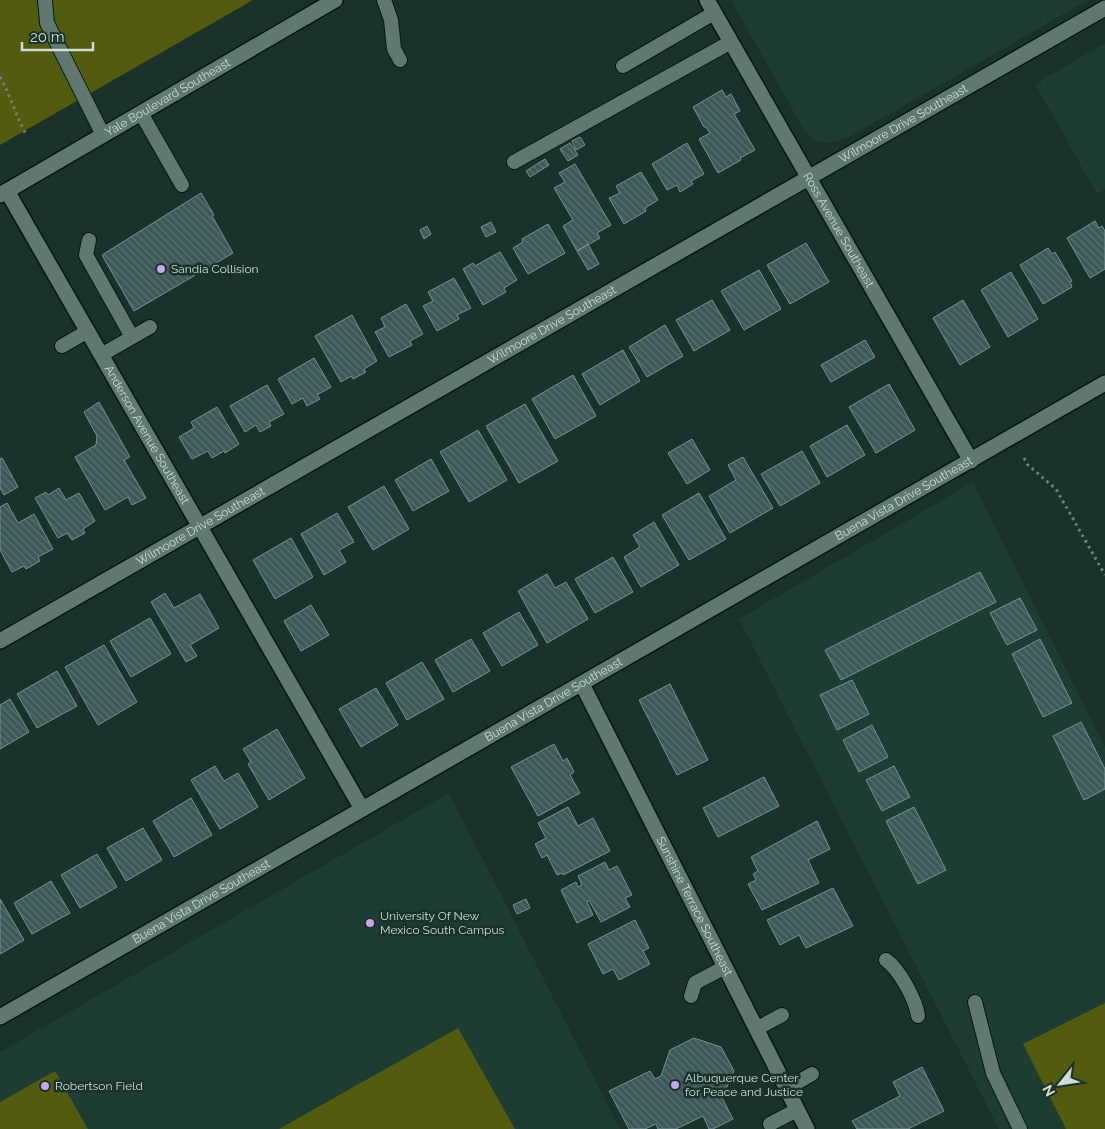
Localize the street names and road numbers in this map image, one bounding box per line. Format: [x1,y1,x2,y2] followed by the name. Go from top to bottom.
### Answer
[103,56,233,139] street label: Yale Boulevard Southeast
[837,81,970,166] street label: Wilmoore Drive Southeast
[800,170,877,290] street label: Ross Avenue Southeast
[485,283,619,367] street label: Wilmoore Drive Southeast
[102,363,192,507] street label: Anderson Avenue Southeast
[833,453,975,543] street label: Buena Vista Drive Southeast
[134,484,267,568] street label: Wilmoore Drive Southeast
[482,655,625,744] street label: Buena Vista Drive Southeast
[653,834,735,978] street label: Sunshine Terrace Southeast
[130,857,273,947] street label: Buena Vista Drive Southeast

